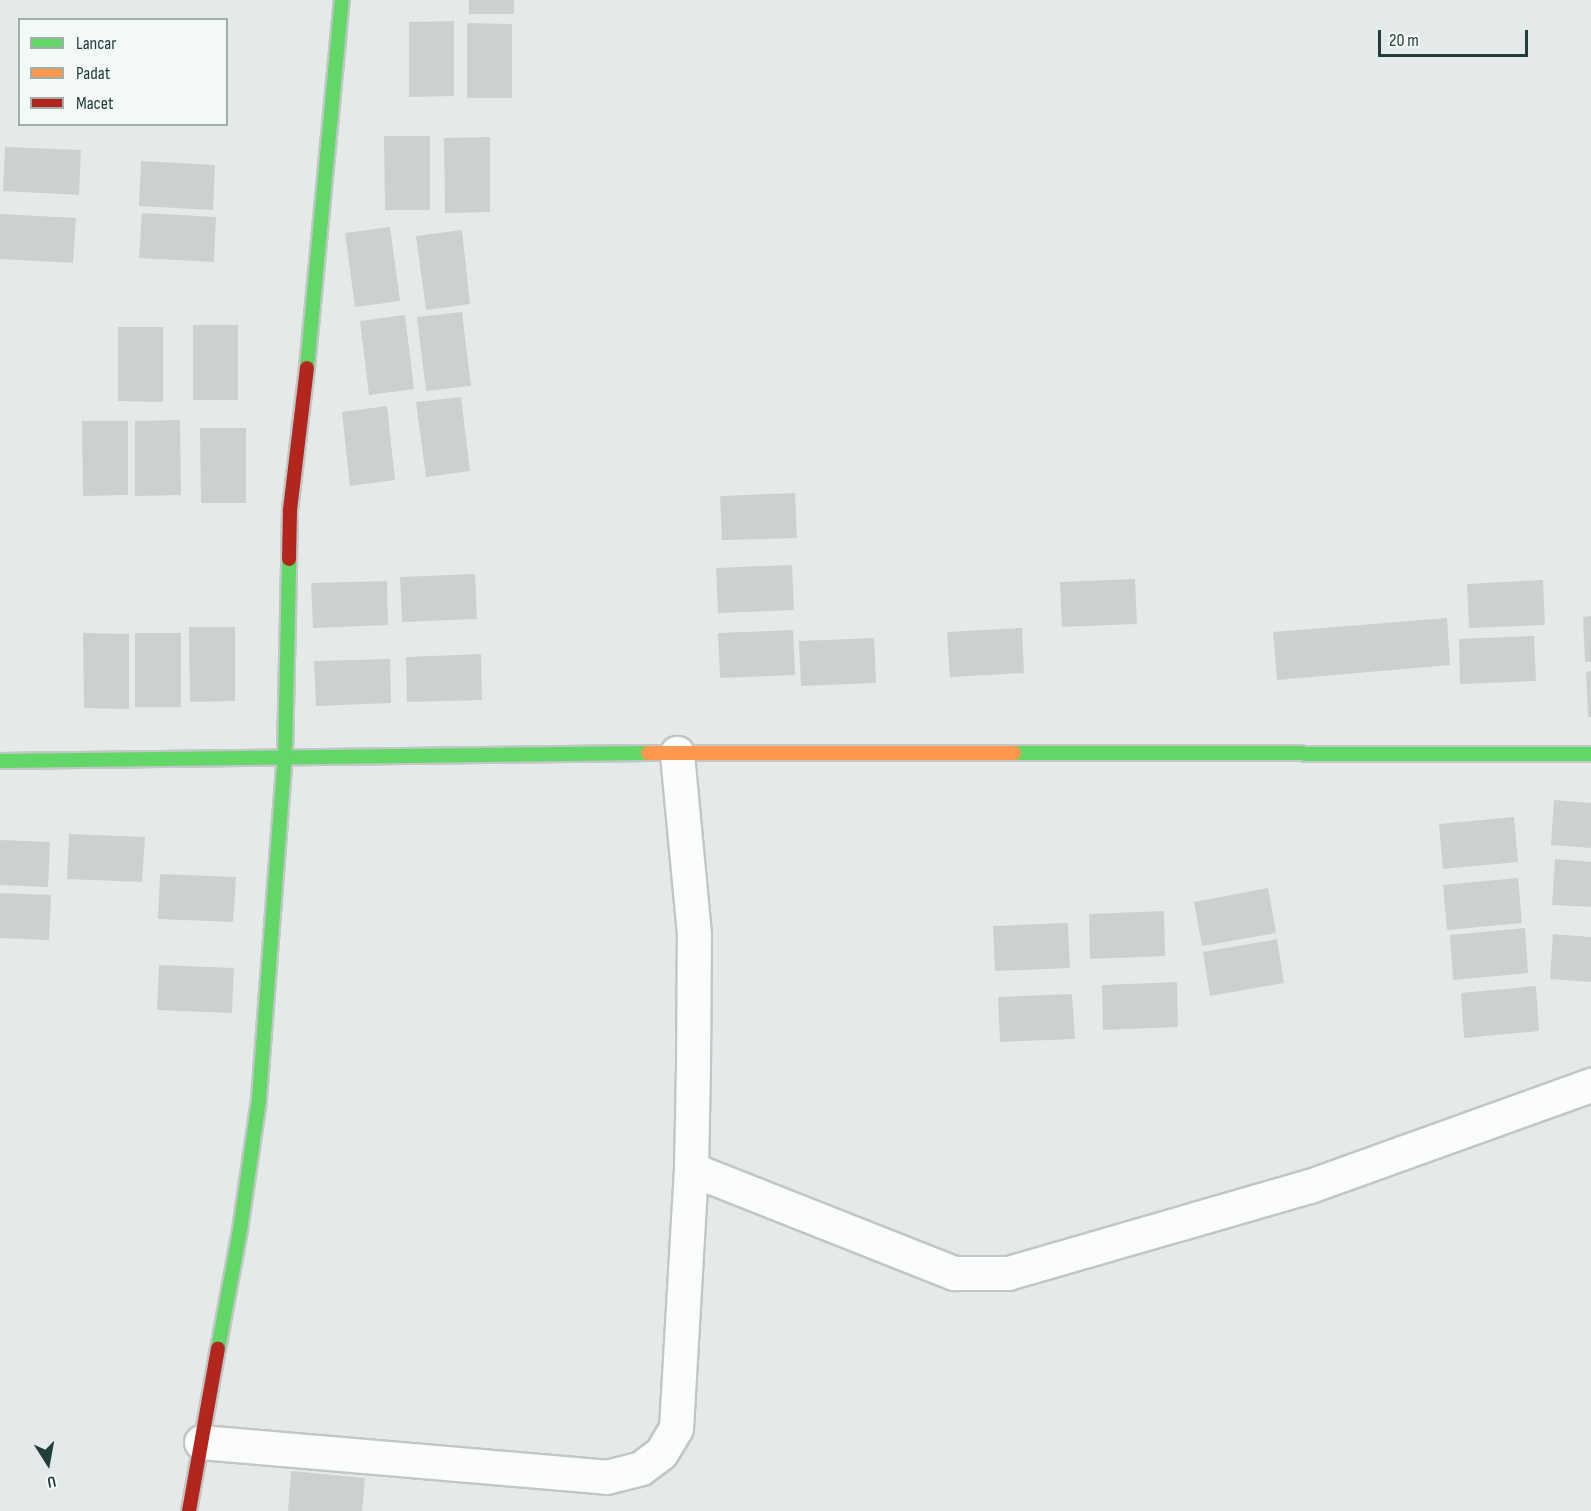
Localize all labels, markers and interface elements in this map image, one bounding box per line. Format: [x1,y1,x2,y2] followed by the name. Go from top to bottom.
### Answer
[18,18,228,126] legend
[1381,18,1531,56] scale bar
[1389,30,1419,51] text: 20 m
[76,33,116,54] text: Lancar
[76,63,110,84] text: Padat
[76,93,113,114] text: Macet
[18,1433,78,1493] north arrow
[46,1471,57,1491] text: U

